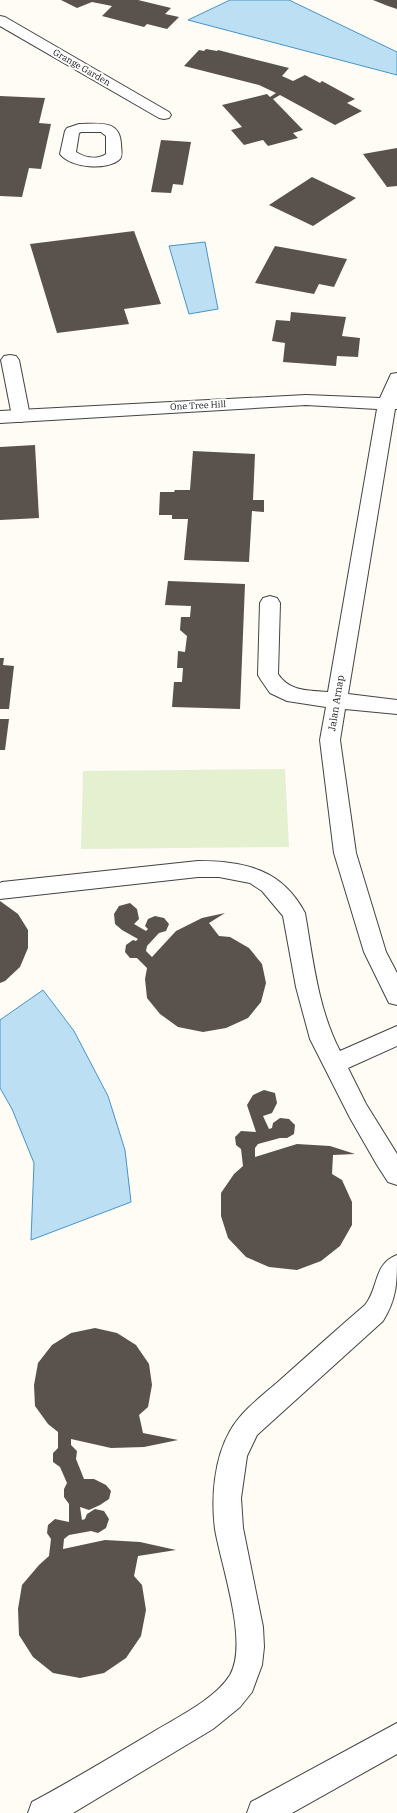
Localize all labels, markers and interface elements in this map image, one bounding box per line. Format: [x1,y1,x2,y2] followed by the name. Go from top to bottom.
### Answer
[51,46,113,88] street label: Grange Garden
[170,398,226,412] street label: One Tree Hill
[325,674,347,732] street label: Jalan Arnap

